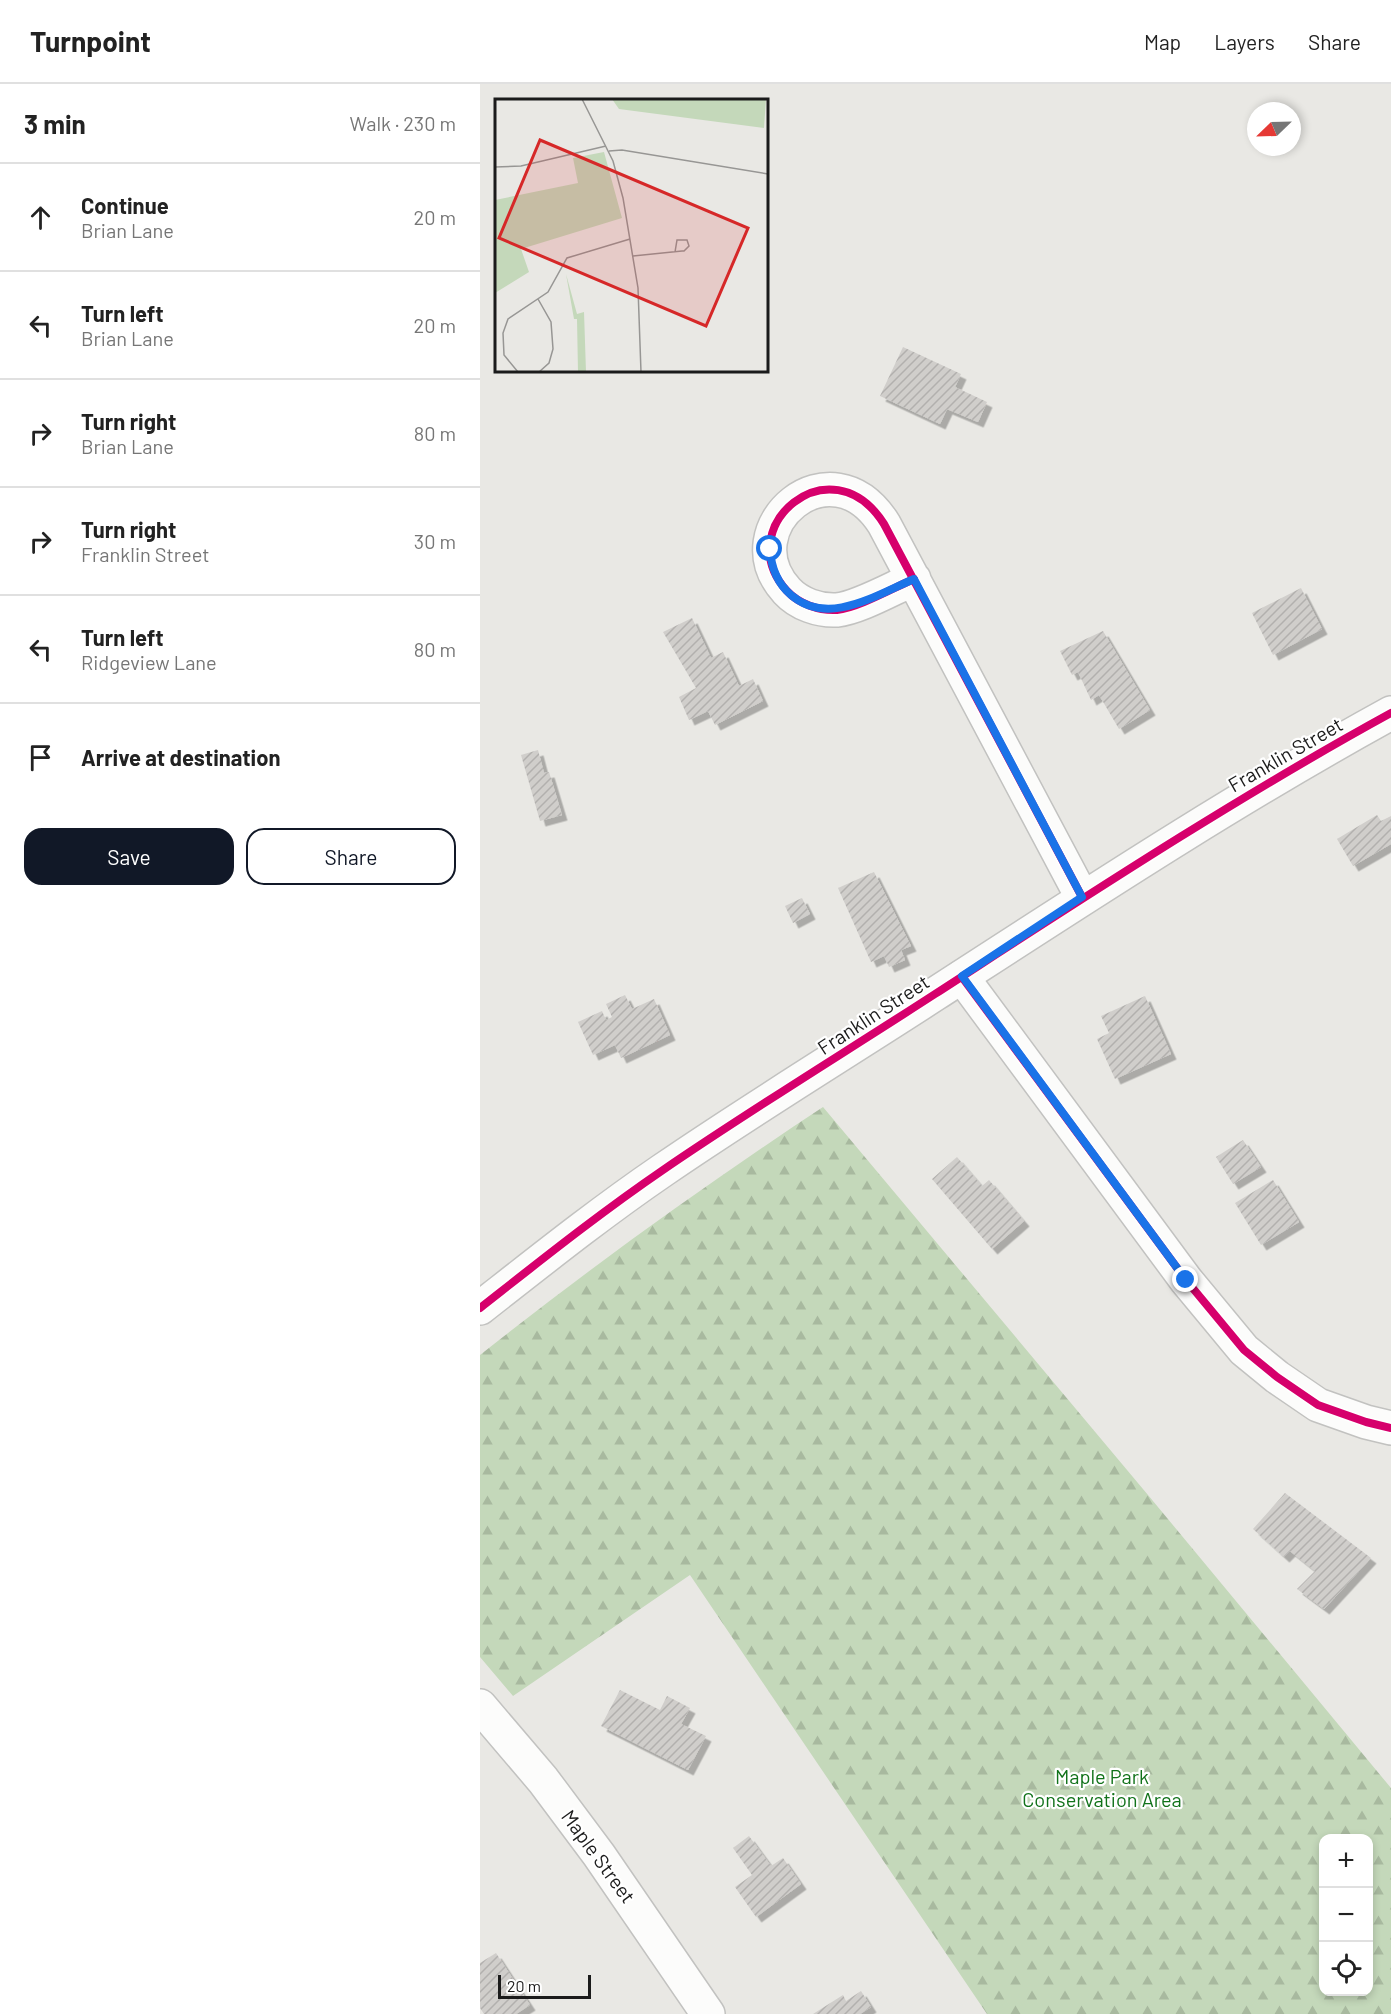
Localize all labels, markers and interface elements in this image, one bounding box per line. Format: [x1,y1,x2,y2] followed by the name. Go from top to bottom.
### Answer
[30,24,151,58] text: Turnpoint
[1144,29,1181,54] text: Map
[1214,29,1275,54] text: Layers
[1308,29,1361,54] text: Share
[495,99,768,372] inset map
[1247,102,1301,156] north arrow
[24,108,86,139] text: 3 min
[350,111,456,135] text: Walk · 230 m
[81,192,169,218] text: Continue
[24,201,57,234] icon: ahead
[413,205,456,229] text: 20 m
[81,218,174,242] text: Brian Lane
[81,300,164,326] text: Turn left
[24,309,57,342] icon: left
[413,313,456,337] text: 20 m
[81,326,174,350] text: Brian Lane
[81,408,176,434] text: Turn right
[24,417,57,450] icon: right
[414,421,456,445] text: 80 m
[81,434,174,458] text: Brian Lane
[81,516,176,542] text: Turn right
[24,525,57,558] icon: right
[414,529,456,553] text: 30 m
[756,535,782,561] route start
[81,542,209,566] text: Franklin Street
[81,624,164,650] text: Turn left
[24,633,57,666] icon: left
[414,637,456,661] text: 80 m
[81,650,217,674] text: Ridgeview Lane
[1223,711,1347,797] street label: Franklin Street
[24,741,57,774] icon: arrive
[81,744,280,770] text: Arrive at destination
[24,828,234,885] button: Save
[246,828,456,885] button: Share
[813,969,933,1059] street label: Franklin Street
[1172,1266,1198,1292] route end
[1022,1764,1182,1811] park label: Maple Park Conservation Area
[557,1805,641,1907] street label: Maple Street
[1319,1834,1373,1996] map controls
[1319,1834,1373,1888] button: +
[1319,1888,1373,1942] button: −
[1319,1942,1373,1996] button: locate
[498,1972,591,2000] scale bar
[507,1976,541,1995] text: 20 m

